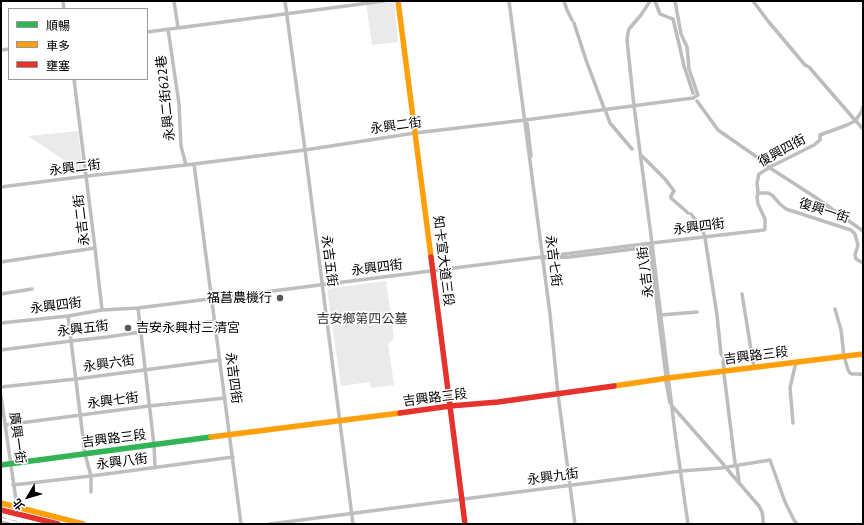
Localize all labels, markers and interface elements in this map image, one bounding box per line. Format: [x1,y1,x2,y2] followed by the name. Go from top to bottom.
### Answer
[8,8,148,80] legend
[46,18,70,33] text: 順暢
[46,38,70,53] text: 車多
[154,54,178,142] street label: 永興二街622巷
[46,58,70,73] text: 壅塞
[369,115,423,137] street label: 永興二街
[755,132,809,170] street label: 復興四街
[48,157,102,179] street label: 永興二街
[71,193,93,247] street label: 永吉二街
[797,196,851,226] street label: 復興一街
[430,215,456,307] street label: 知卡宣大道三段
[672,216,726,238] street label: 永興四街
[318,234,340,288] street label: 永吉五街
[542,234,564,288] street label: 永吉七街
[635,245,657,299] street label: 永吉八街
[350,257,404,279] street label: 永興四街
[207,290,272,306] place label: 福菖農機行
[275,293,285,303] marker: 福菖農機行
[29,295,83,317] street label: 永興四街
[317,311,407,327] park label: 吉安鄉第四公墓
[56,318,110,340] street label: 永興五街
[136,320,240,336] place label: 吉安永興村三清宮
[123,323,133,333] marker: 吉安永興村三清宮
[723,344,789,368] street label: 吉興路三段
[222,351,244,405] street label: 永吉四街
[82,353,136,375] street label: 永興六街
[402,386,468,410] street label: 吉興路三段
[86,390,140,412] street label: 永興七街
[6,411,28,465] street label: 廣興一街
[81,427,147,451] street label: 吉興路三段
[95,451,149,473] street label: 永興八街
[526,466,580,488] street label: 永興九街
[8,477,48,517] north arrow
[10,496,27,513] text: 北

